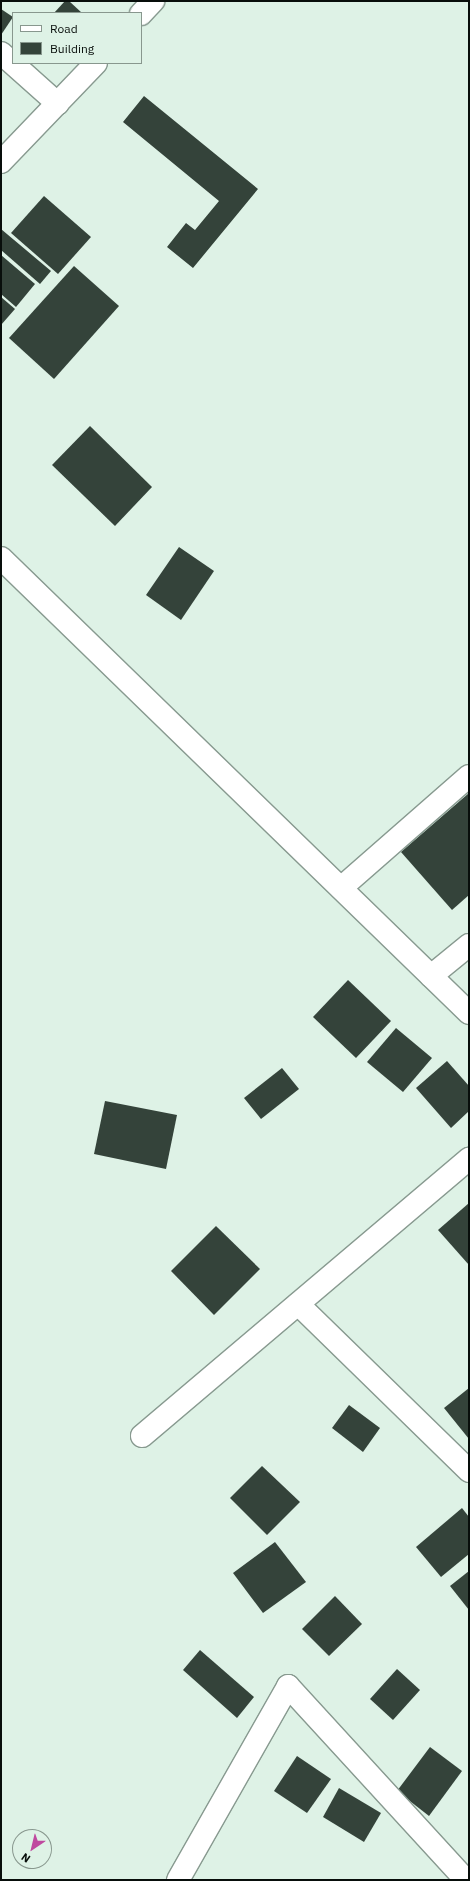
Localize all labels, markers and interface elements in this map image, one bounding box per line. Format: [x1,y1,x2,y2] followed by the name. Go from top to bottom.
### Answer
[12,12,142,64] legend
[50,21,78,36] text: Road
[50,41,94,56] text: Building
[12,1829,52,1869] north arrow
[18,1850,33,1866] text: N

